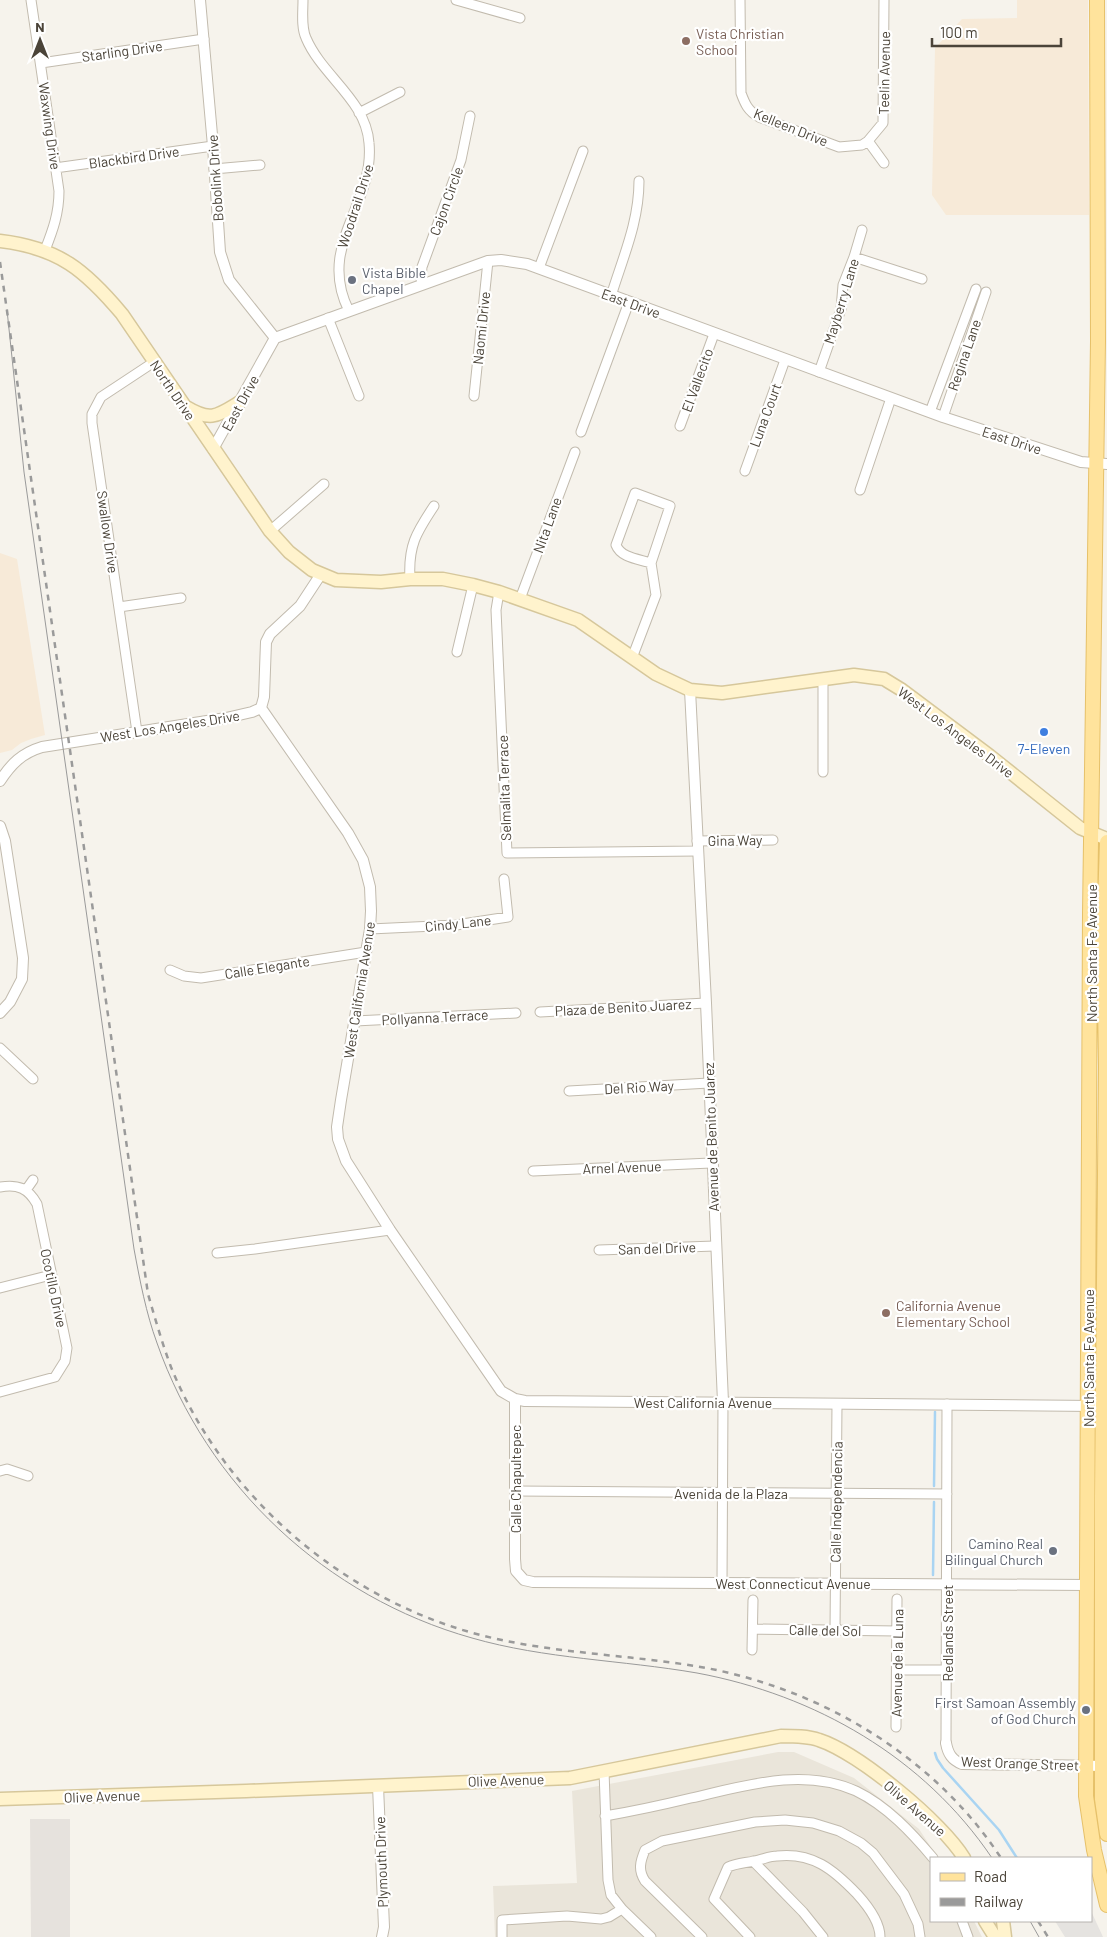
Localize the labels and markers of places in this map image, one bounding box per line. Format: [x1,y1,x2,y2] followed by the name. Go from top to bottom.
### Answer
[696,25,784,58] place label: Vista Christian School
[680,35,692,47] marker: Vista Christian School
[362,264,426,297] place label: Vista Bible Chapel
[346,274,358,286] marker: Vista Bible Chapel
[1038,726,1050,738] marker: 7-Eleven
[1018,740,1070,757] place label: 7-Eleven
[896,1297,1010,1330] place label: California Avenue Elementary School
[880,1307,892,1319] marker: California Avenue Elementary School
[945,1535,1043,1568] place label: Camino Real Bilingual Church
[1047,1545,1059,1557] marker: Camino Real Bilingual Church
[935,1694,1077,1727] place label: First Samoan Assembly of God Church
[1080,1704,1092,1716] marker: First Samoan Assembly of God Church

